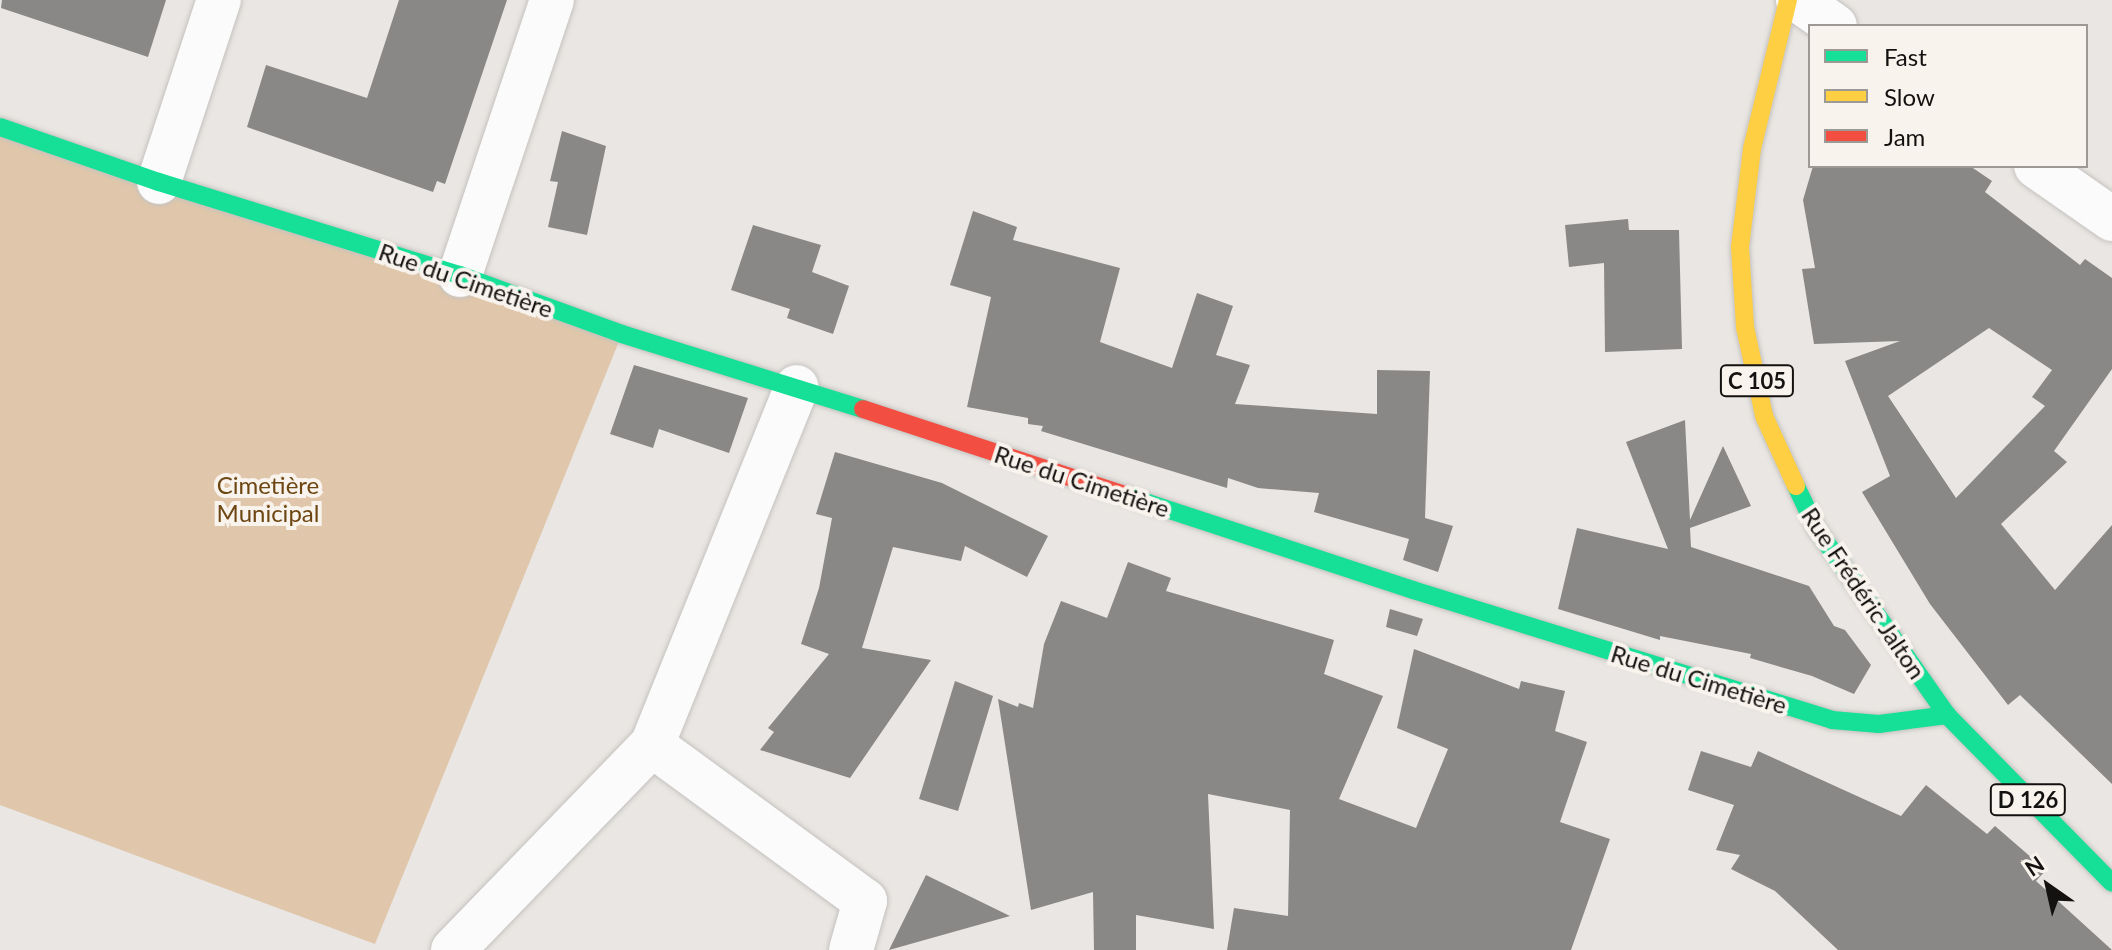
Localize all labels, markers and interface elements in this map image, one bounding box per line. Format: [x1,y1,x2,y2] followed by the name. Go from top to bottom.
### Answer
[1808,24,2088,168] legend
[1884,42,1927,71] text: Fast
[1884,82,1935,111] text: Slow
[1884,122,1925,151] text: Jam
[375,237,557,323] street label: Rue du Cimetière
[1719,363,1795,399] road number: C 105
[991,439,1173,523] street label: Rue du Cimetière
[217,471,319,527] park label: Cimetière Municipal
[1796,502,1932,684] street label: Rue Frédéric Jalton
[1608,639,1790,719] street label: Rue du Cimetière
[1988,782,2068,818] road number: D 126
[2008,846,2088,926] north arrow
[2020,850,2049,882] text: N

